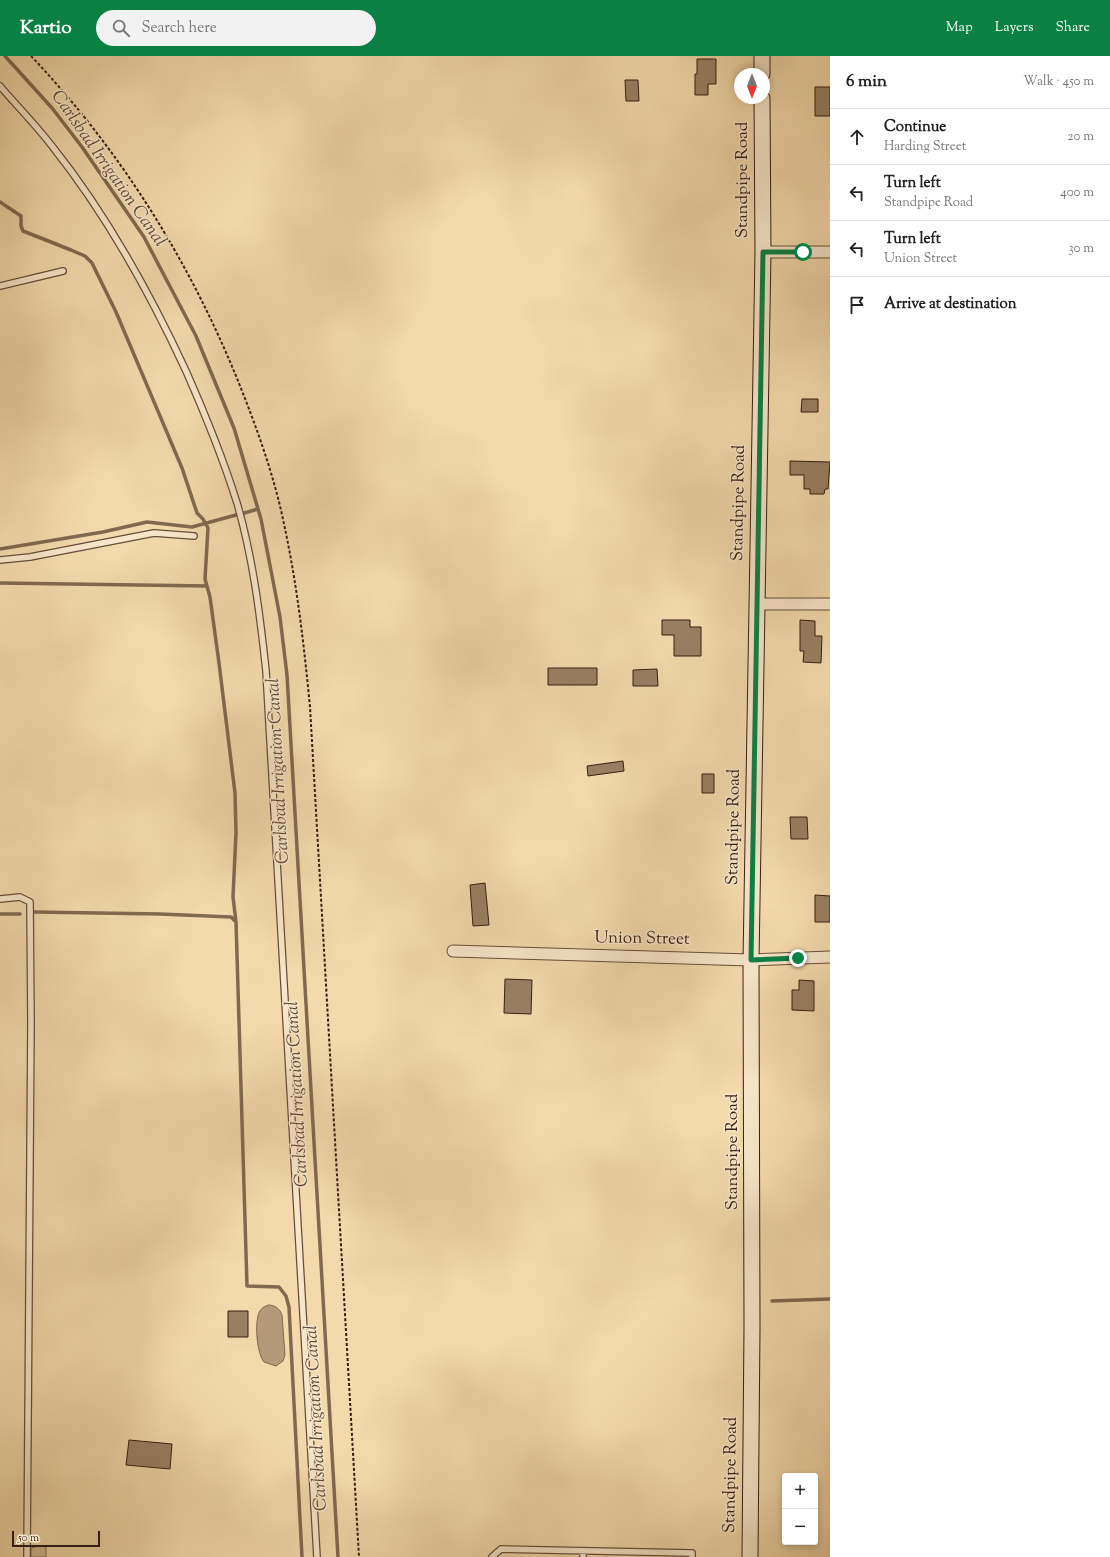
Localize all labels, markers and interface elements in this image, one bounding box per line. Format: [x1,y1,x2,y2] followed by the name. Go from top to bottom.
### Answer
[96,10,376,46] search box
[20,15,72,42] text: Kartio
[110,17,132,39] icon: search
[142,18,217,39] text: Search here
[946,18,973,38] text: Map
[995,18,1033,38] text: Layers
[1055,18,1090,38] text: Share
[734,68,770,104] north arrow
[846,70,887,94] text: 6 min
[1023,73,1094,91] text: Walk · 450 m
[44,85,172,253] water label: Carlsbad Irrigation Canal
[884,117,946,138] text: Continue
[731,121,755,238] street label: Standpipe Road
[846,126,868,148] icon: ahead
[1068,128,1094,146] text: 20 m
[884,138,966,156] text: Harding Street
[884,173,941,194] text: Turn left
[846,182,868,204] icon: left
[1060,184,1094,202] text: 400 m
[884,194,973,212] text: Standpipe Road
[884,229,941,250] text: Turn left
[846,238,868,260] icon: left
[1068,240,1094,258] text: 30 m
[794,243,812,261] route start
[884,250,957,268] text: Union Street
[846,294,868,316] icon: arrive
[884,294,1017,315] text: Arrive at destination
[726,444,752,561] street label: Standpipe Road
[261,677,297,865] water label: Carlsbad Irrigation Canal
[721,768,747,885] street label: Standpipe Road
[594,926,690,952] street label: Union Street
[789,949,807,967] route end
[280,1000,316,1188] water label: Carlsbad Irrigation Canal
[721,1093,745,1210] street label: Standpipe Road
[299,1324,335,1512] water label: Carlsbad Irrigation Canal
[718,1416,744,1533] street label: Standpipe Road
[782,1473,818,1545] map controls
[782,1473,818,1509] button: +
[782,1509,818,1545] button: −
[12,1529,100,1548] scale bar
[18,1530,39,1546] text: 50 m

